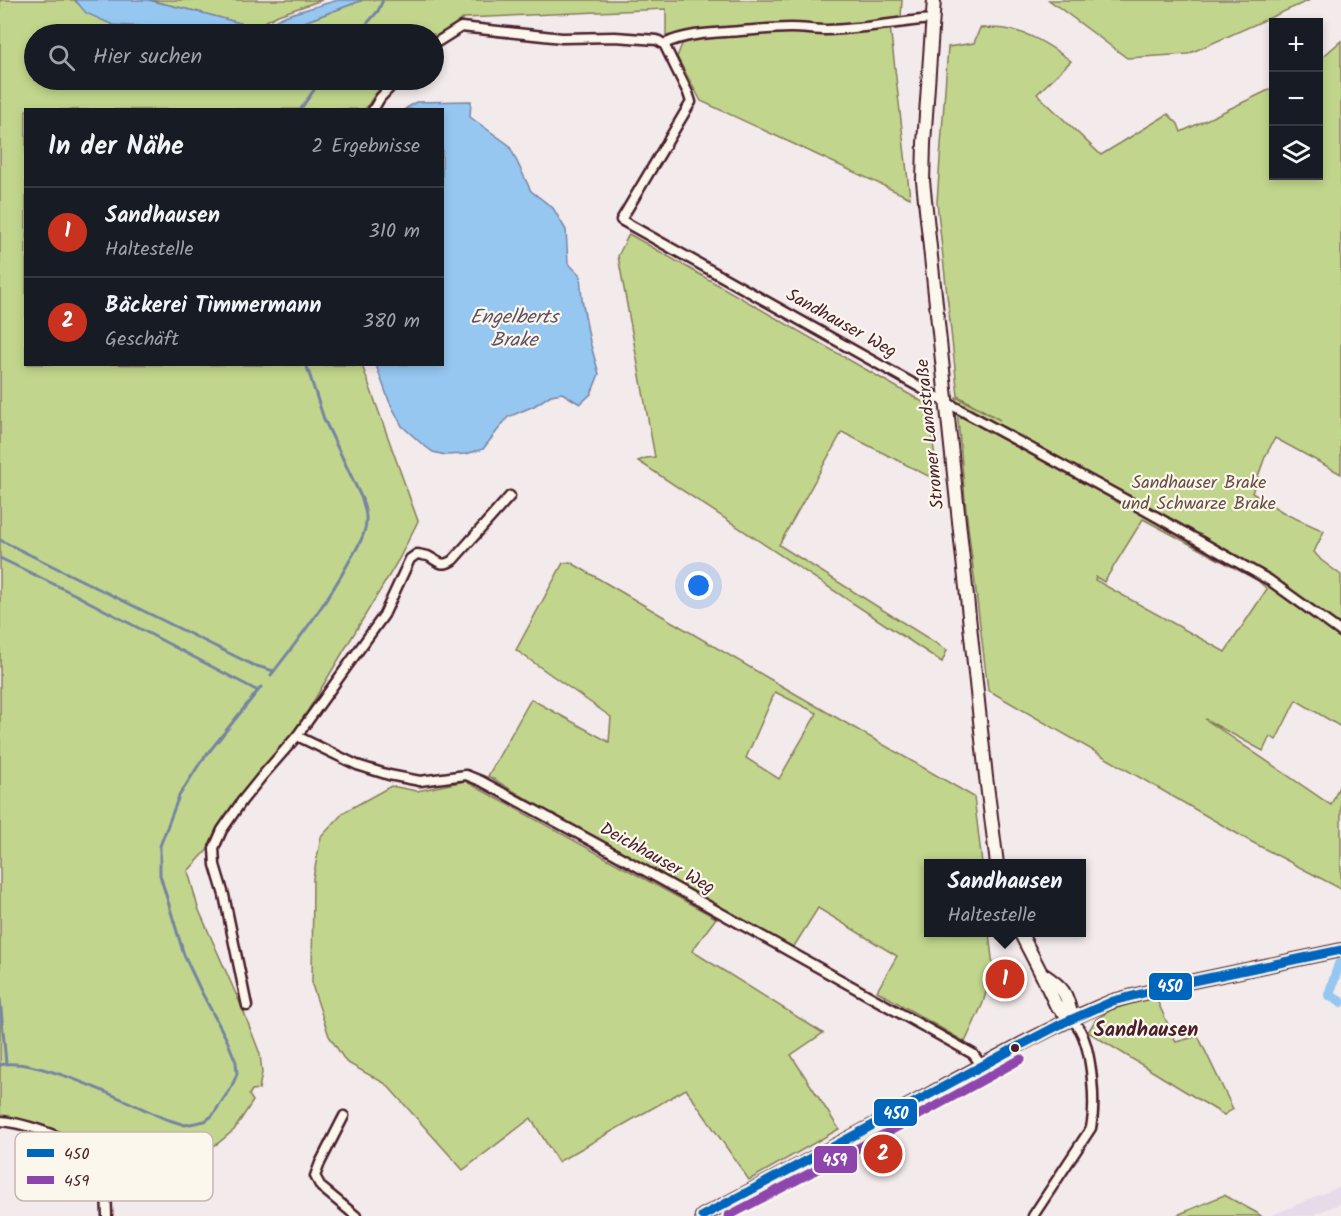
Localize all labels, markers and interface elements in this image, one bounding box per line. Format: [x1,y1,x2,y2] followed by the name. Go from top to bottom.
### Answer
[1269,18,1323,180] map controls
[1269,18,1323,72] button: +
[24,24,444,90] search box
[93,40,202,75] text: Hier suchen
[45,41,78,74] icon: search
[1269,72,1323,126] button: −
[48,126,184,168] text: In der Nähe
[1269,126,1323,180] button: layers
[312,131,420,163] text: 2 Ergebnisse
[105,199,220,234] text: Sandhausen
[64,216,71,248] text: 1
[368,216,420,248] text: 310 m
[105,234,193,266] text: Haltestelle
[780,282,902,366] street label: Sandhauser Weg
[105,289,321,324] text: Bäckerei Timmermann
[470,302,561,357] water label: Engelberts Brake
[62,306,73,338] text: 2
[363,306,420,338] text: 380 m
[105,324,179,356] text: Geschäft
[909,358,953,510] street label: Stromer Landstraße
[1122,469,1276,519] park label: Sandhauser Brake und Schwarze Brake
[684,571,713,600] your location
[594,815,720,903] street label: Deichhauser Weg
[924,859,1086,937] popup
[948,865,1062,900] text: Sandhausen
[948,900,1036,932] text: Haltestelle
[986,956,1024,1002] pin: 1
[1148,972,1193,1001] line badge: 450
[1157,975,1183,1000] text: 450
[1094,1015,1198,1047] district label: Sandhausen
[1009,1042,1021,1054] unlabelled marker
[873,1098,918,1127] line badge: 450
[883,1102,909,1127] text: 450
[15,1132,213,1201] legend
[864,1132,902,1176] pin: 2
[64,1142,89,1167] text: 450
[813,1145,858,1174] line badge: 459
[823,1149,847,1174] text: 459
[64,1169,89,1194] text: 459

